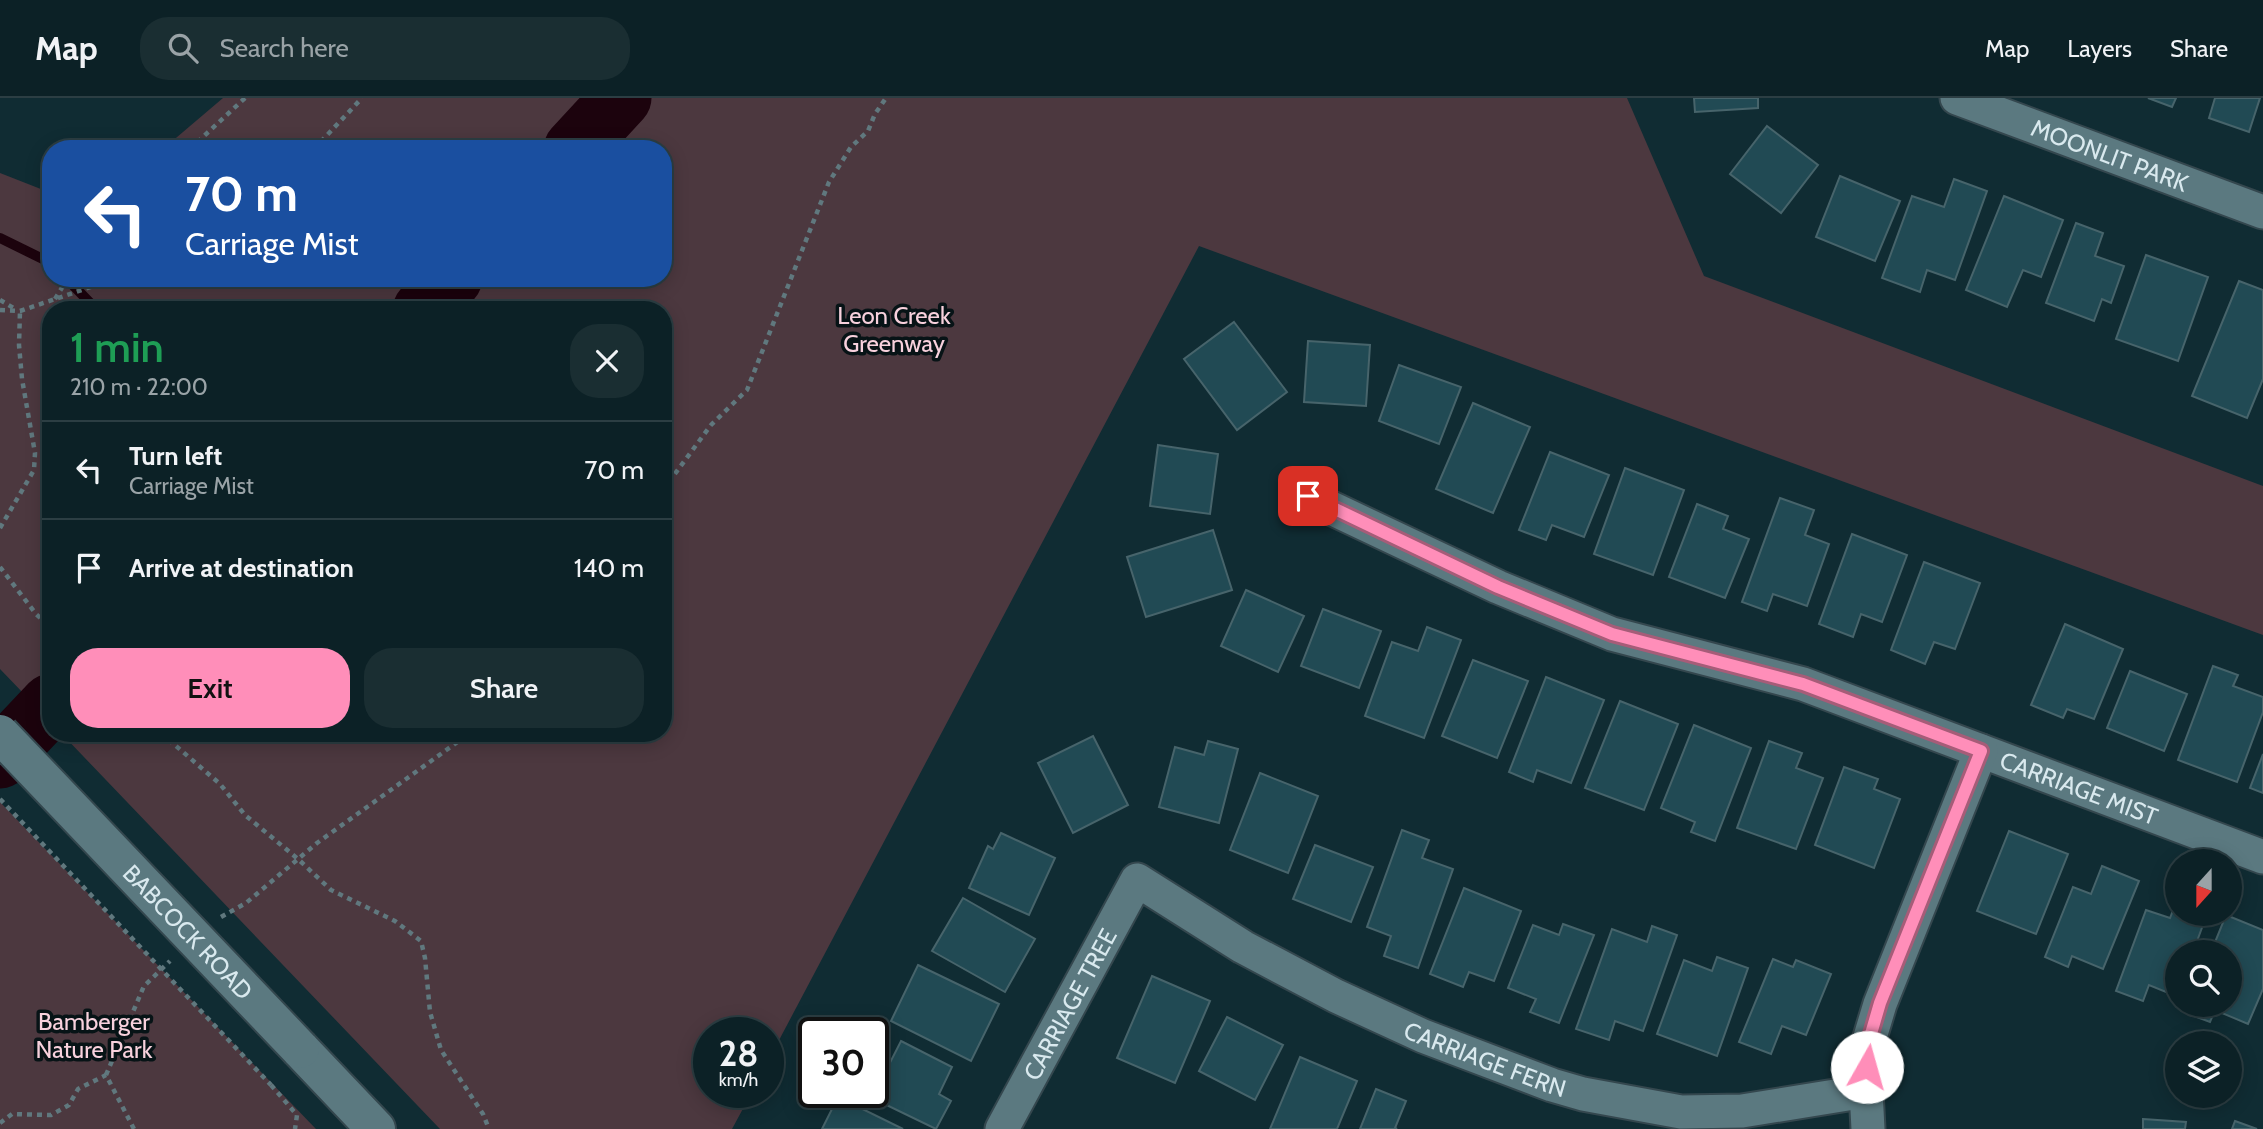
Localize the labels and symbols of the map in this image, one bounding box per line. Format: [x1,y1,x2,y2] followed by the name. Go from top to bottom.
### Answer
[2027,112,2193,197] street label: MOONLIT PARK
[837,301,951,358] park label: Leon Creek Greenway
[1278,466,1338,526] pin
[1996,745,2162,831] street label: CARRIAGE MIST
[2165,849,2242,926] north arrow
[117,858,259,1005] street label: BABCOCK ROAD
[1017,923,1122,1085] street label: CARRIAGE TREE
[36,1007,153,1064] park label: Bamberger Nature Park
[1400,1015,1570,1103] street label: CARRIAGE FERN
[798,1017,889,1108] speed limit sign: 30
[1830,1030,1904,1104] position arrow

